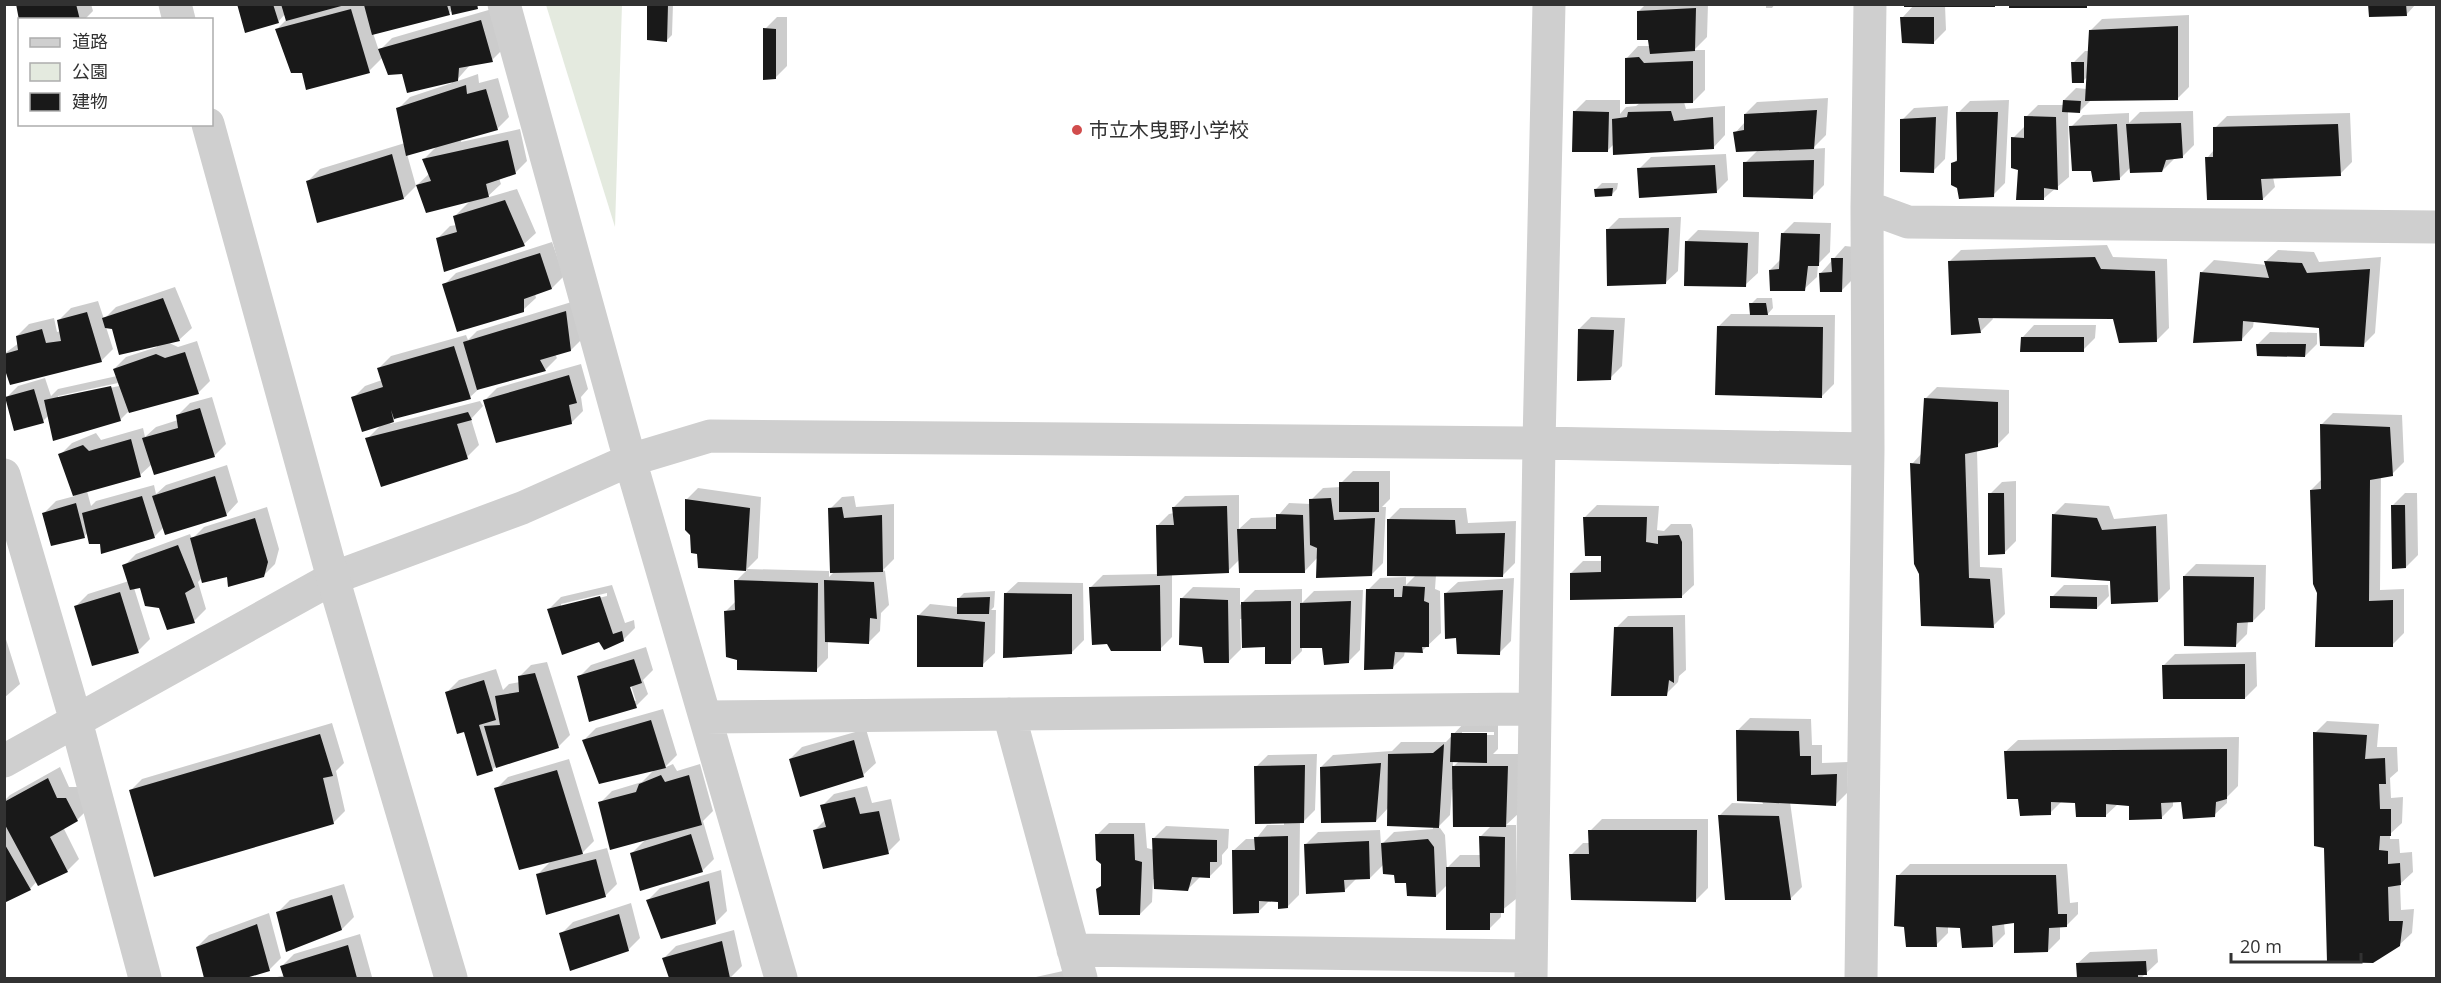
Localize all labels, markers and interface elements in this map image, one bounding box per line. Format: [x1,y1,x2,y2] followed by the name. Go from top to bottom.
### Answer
[18,18,213,126] legend
[72,29,108,53] text: 道路
[72,59,108,83] text: 公園
[72,89,108,113] text: 建物
[1089,116,1249,143] place label: 市立木曳野小学校
[1070,123,1084,137] marker: 市立木曳野小学校
[2231,926,2362,964] scale bar
[2240,934,2282,958] text: 20 m

